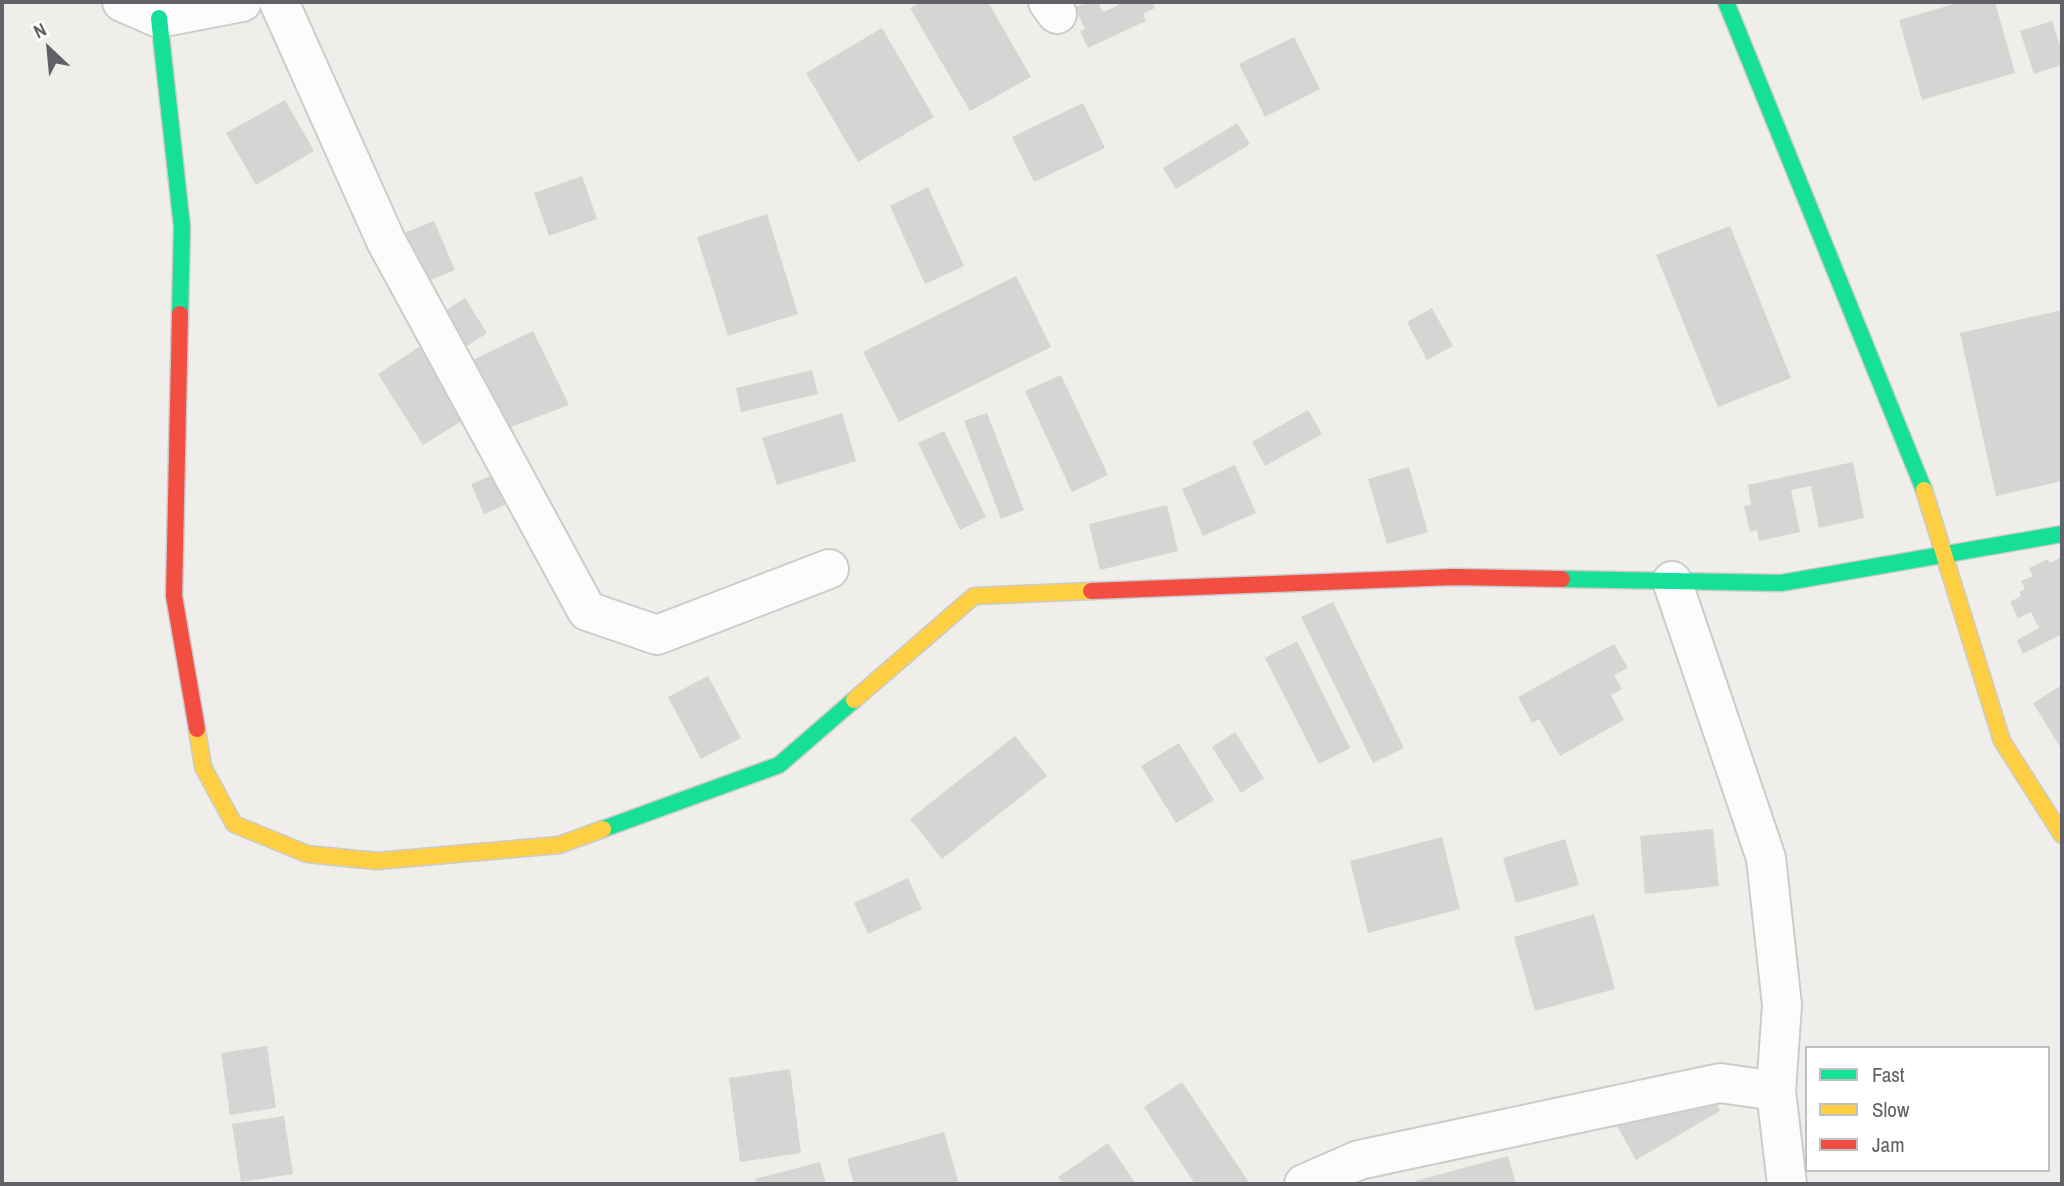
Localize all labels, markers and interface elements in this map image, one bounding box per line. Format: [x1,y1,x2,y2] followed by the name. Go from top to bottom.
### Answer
[14,14,84,84] north arrow
[29,16,51,44] text: N
[1805,1046,2050,1172] legend
[1872,1060,1905,1089] text: Fast
[1872,1095,1909,1124] text: Slow
[1872,1130,1905,1159] text: Jam

